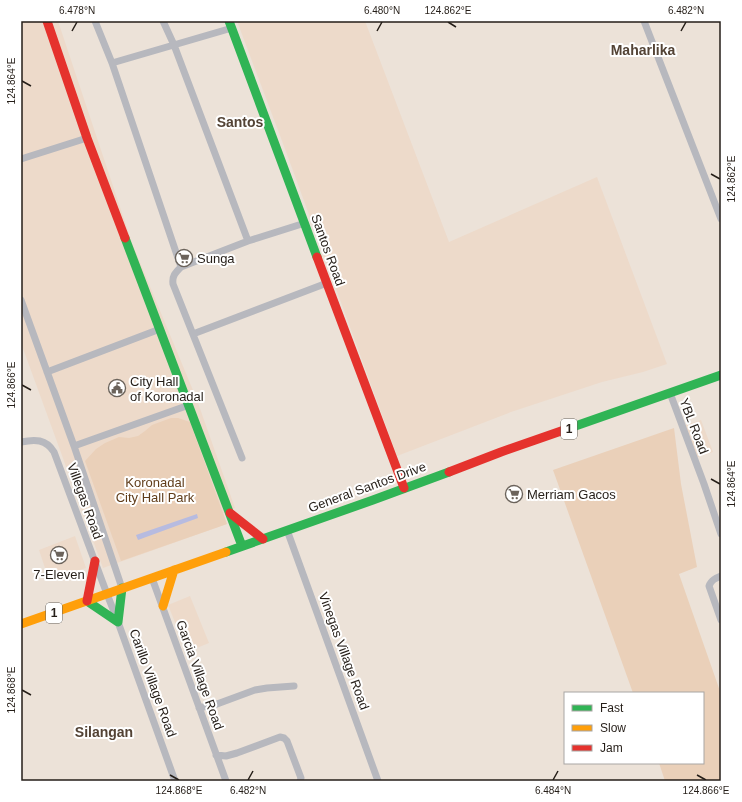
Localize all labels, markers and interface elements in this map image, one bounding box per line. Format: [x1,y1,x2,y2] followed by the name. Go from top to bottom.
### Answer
[59,5,95,16] text: 6.478°N
[364,5,400,16] text: 6.480°N
[425,5,472,16] text: 124.862°E
[668,5,704,16] text: 6.482°N
[611,42,676,58] district label: Maharlika
[6,57,17,104] text: 124.864°E
[217,114,264,130] district label: Santos
[726,155,737,202] text: 124.862°E
[308,212,348,288] street label: Santos Road
[174,248,194,268] supermarket icon: Sunga
[197,251,235,266] place label: Sunga
[6,361,17,408] text: 124.866°E
[130,374,204,404] place label: City Hall of Koronadal
[107,378,127,398] public building icon: City Hall of Koronadal
[676,396,712,456] street label: YBL Road
[561,419,577,439] road number: 1
[306,459,428,515] street label: General Santos Drive
[726,460,737,507] text: 124.864°E
[64,461,106,541] street label: Villegas Road
[116,475,195,505] park label: Koronadal City Hall Park
[504,484,524,504] supermarket icon: Merriam Gacos
[527,487,616,502] place label: Merriam Gacos
[49,545,69,565] supermarket icon: 7-Eleven
[33,567,85,582] place label: 7-Eleven
[316,590,372,712] street label: Vinegas Village Road
[46,603,62,623] road number: 1
[173,618,227,732] street label: Garcia Village Road
[126,627,180,739] street label: Carillo Village Road
[6,666,17,713] text: 124.868°E
[564,692,704,764] legend
[600,701,624,715] text: Fast
[600,721,626,735] text: Slow
[75,724,133,740] district label: Silangan
[600,741,623,755] text: Jam
[156,785,203,796] text: 124.868°E
[230,785,266,796] text: 6.482°N
[535,785,571,796] text: 6.484°N
[683,785,730,796] text: 124.866°E

